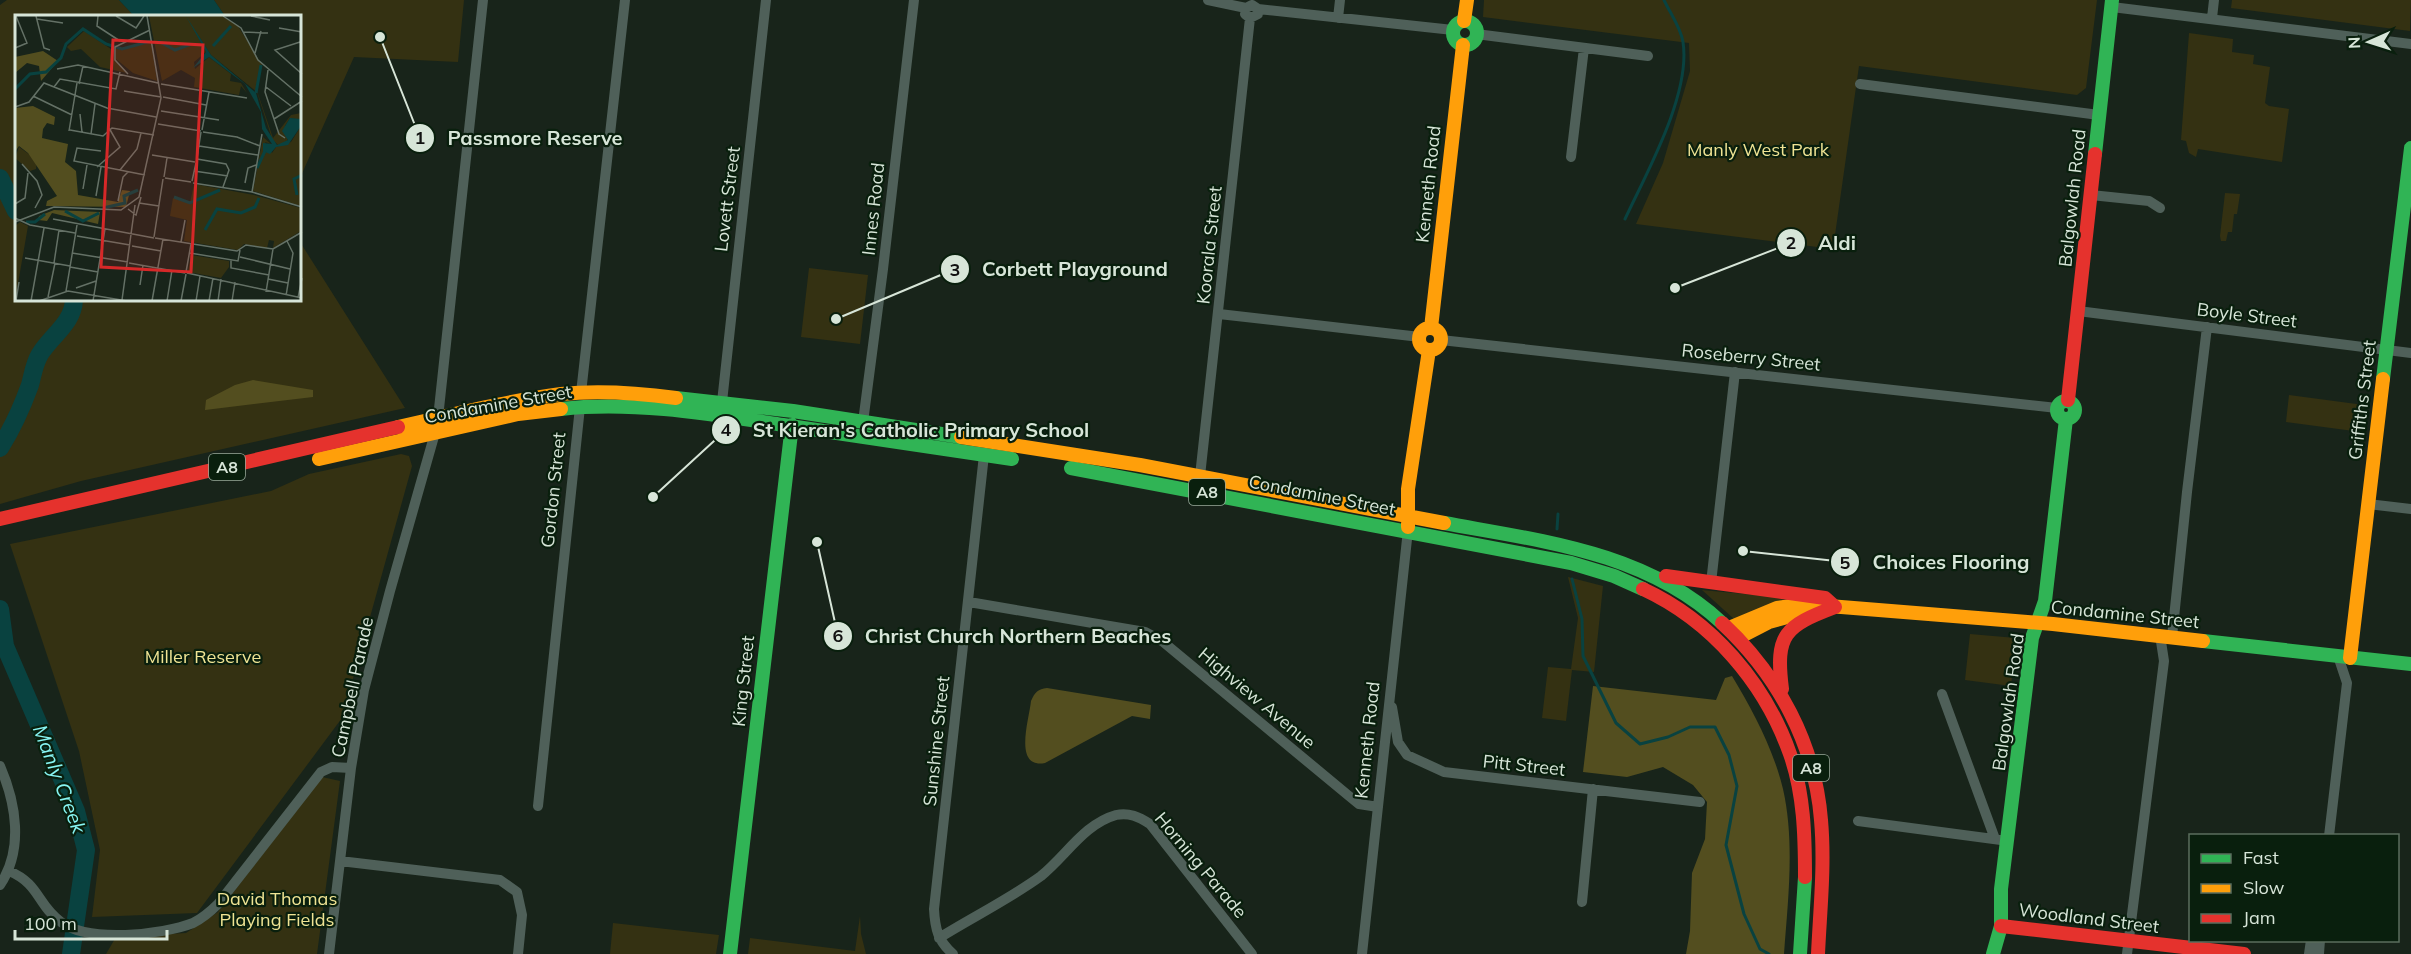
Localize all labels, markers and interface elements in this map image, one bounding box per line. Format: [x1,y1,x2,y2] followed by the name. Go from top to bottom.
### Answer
[2339,12,2399,72] north arrow
[15,15,302,302] inset map
[2344,36,2364,49] text: N
[405,119,634,157] callout: Passmore Reserve
[1410,124,1446,244] street label: Kenneth Road
[447,125,623,150] text: Passmore Reserve
[415,126,425,149] text: 1
[2053,128,2091,268] street label: Balgowlah Road
[1687,138,1830,161] park label: Manly West Park
[709,145,745,253] street label: Lovett Street
[857,161,889,257] street label: Innes Road
[1191,185,1227,305] street label: Koorala Street
[1776,224,1868,262] callout: Aldi
[1818,230,1856,255] text: Aldi
[1786,231,1796,254] text: 2
[940,250,1180,288] callout: Corbett Playground
[982,256,1168,281] text: Corbett Playground
[950,258,960,281] text: 3
[2196,297,2298,333] street label: Boyle Street
[1680,338,1822,376] street label: Roseberry Street
[2343,339,2381,461] street label: Griffiths Street
[423,380,573,428] street label: Condamine Street
[711,411,1101,449] callout: St Kieran's Catholic Primary School
[753,417,1089,442] text: St Kieran's Catholic Primary School
[721,418,732,441] text: 4
[536,431,570,549] street label: Gordon Street
[209,454,245,480] road number: A8
[1247,469,1397,521] street label: Condamine Street
[1189,479,1225,505] road number: A8
[1830,543,2041,581] callout: Choices Flooring
[1872,549,2030,574] text: Choices Flooring
[1840,551,1851,574] text: 5
[2050,595,2200,633] street label: Condamine Street
[326,615,378,759] street label: Campbell Parade
[823,617,1184,655] callout: Christ Church Northern Beaches
[865,623,1171,648] text: Christ Church Northern Beaches
[833,624,844,647] text: 6
[1987,632,2029,772] street label: Balgowlah Road
[727,634,759,728] street label: King Street
[1194,642,1320,754] street label: Highview Avenue
[145,645,261,668] park label: Miller Reserve
[918,675,954,807] street label: Sunshine Street
[1349,680,1385,800] street label: Kenneth Road
[28,721,92,838] water label: Manly Creek
[1482,749,1566,781] street label: Pitt Street
[1793,755,1829,781] road number: A8
[1150,807,1252,923] street label: Horning Parade
[2189,834,2399,942] legend
[2243,846,2279,869] text: Fast
[2243,876,2285,899] text: Slow
[217,887,337,931] park label: David Thomas Playing Fields
[2018,898,2160,938] street label: Woodland Street
[15,903,166,941] scale bar
[2243,906,2276,929] text: Jam
[24,912,77,935] text: 100 m

